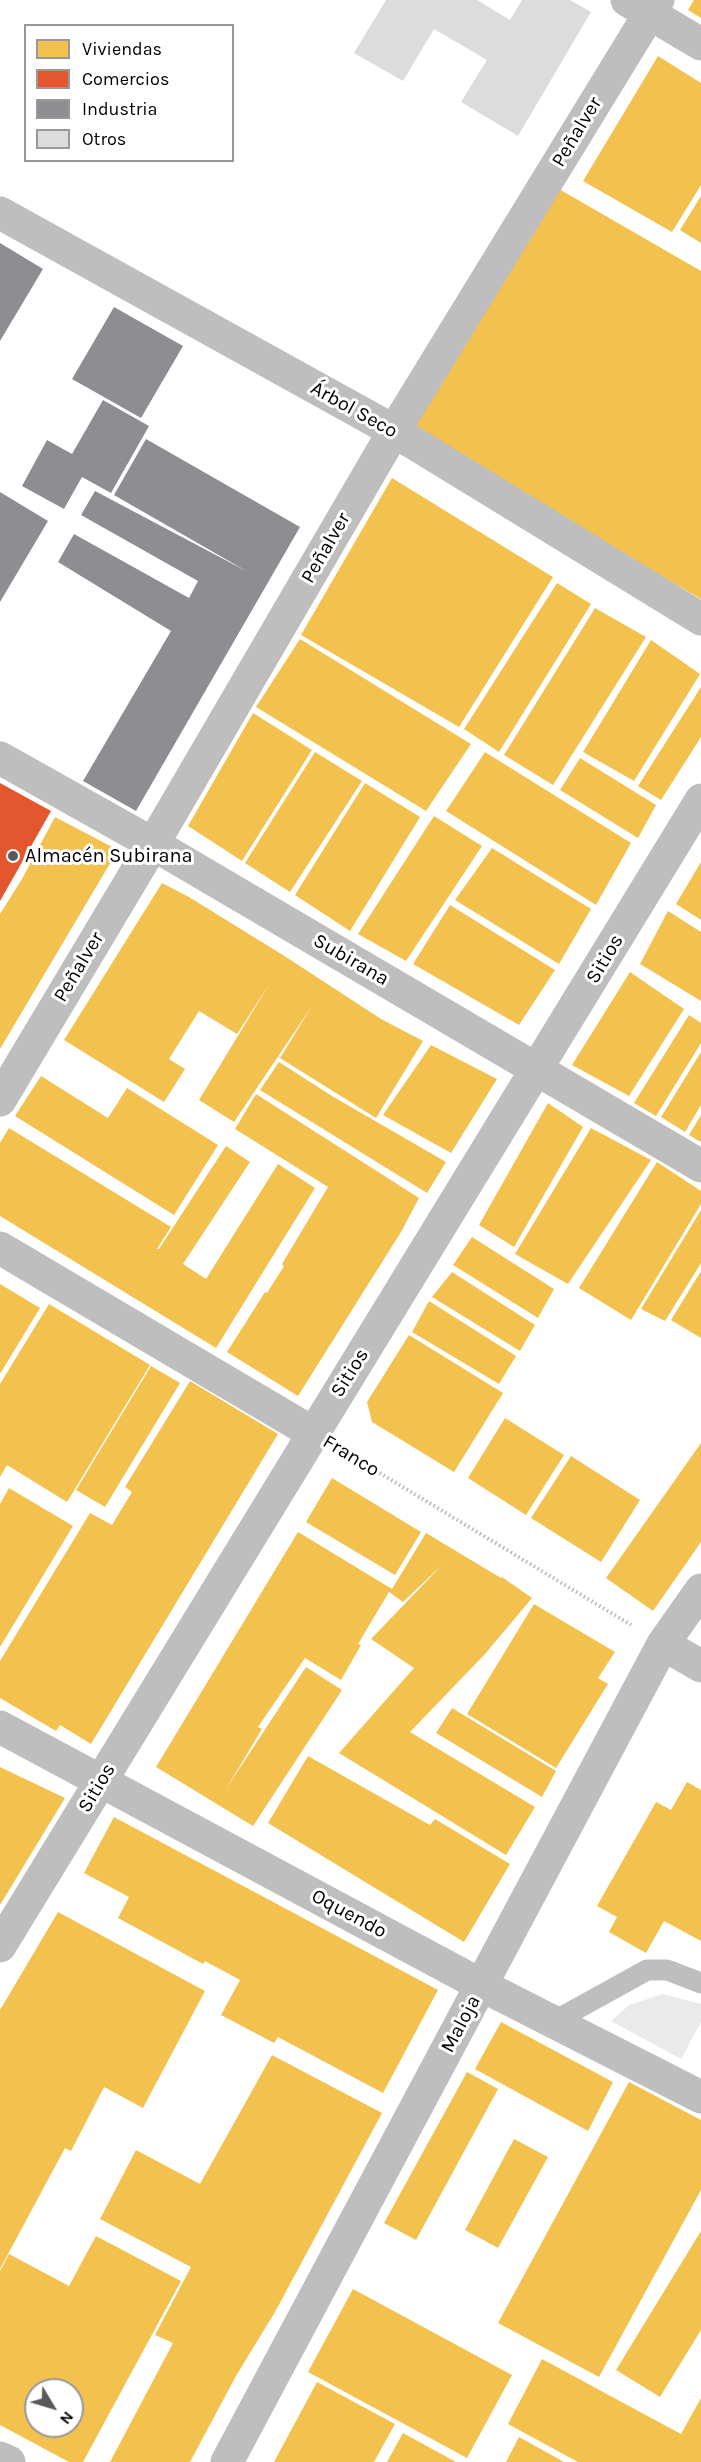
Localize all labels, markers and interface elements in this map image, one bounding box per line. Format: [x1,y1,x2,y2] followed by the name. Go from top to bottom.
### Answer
[24,24,234,162] legend
[82,38,162,60] text: Viviendas
[82,68,169,90] text: Comercios
[547,93,607,171] street label: Peñalver
[82,98,157,120] text: Industria
[82,128,126,150] text: Otros
[306,376,402,444] street label: Árbol Seco
[296,508,356,588] street label: Peñalver
[25,844,193,868] place label: Almacén Subirana
[6,849,20,863] marker: Almacén Subirana
[49,928,109,1006] street label: Peñalver
[309,929,393,991] street label: Subirana
[581,930,629,988] street label: Sitios
[326,1344,374,1402] street label: Sitios
[318,1430,384,1482] street label: Franco
[73,1759,121,1817] street label: Sitios
[307,1884,391,1944] street label: Oquendo
[436,1991,486,2057] street label: Maloja
[24,2378,84,2438] north arrow
[56,2408,78,2429] text: N

